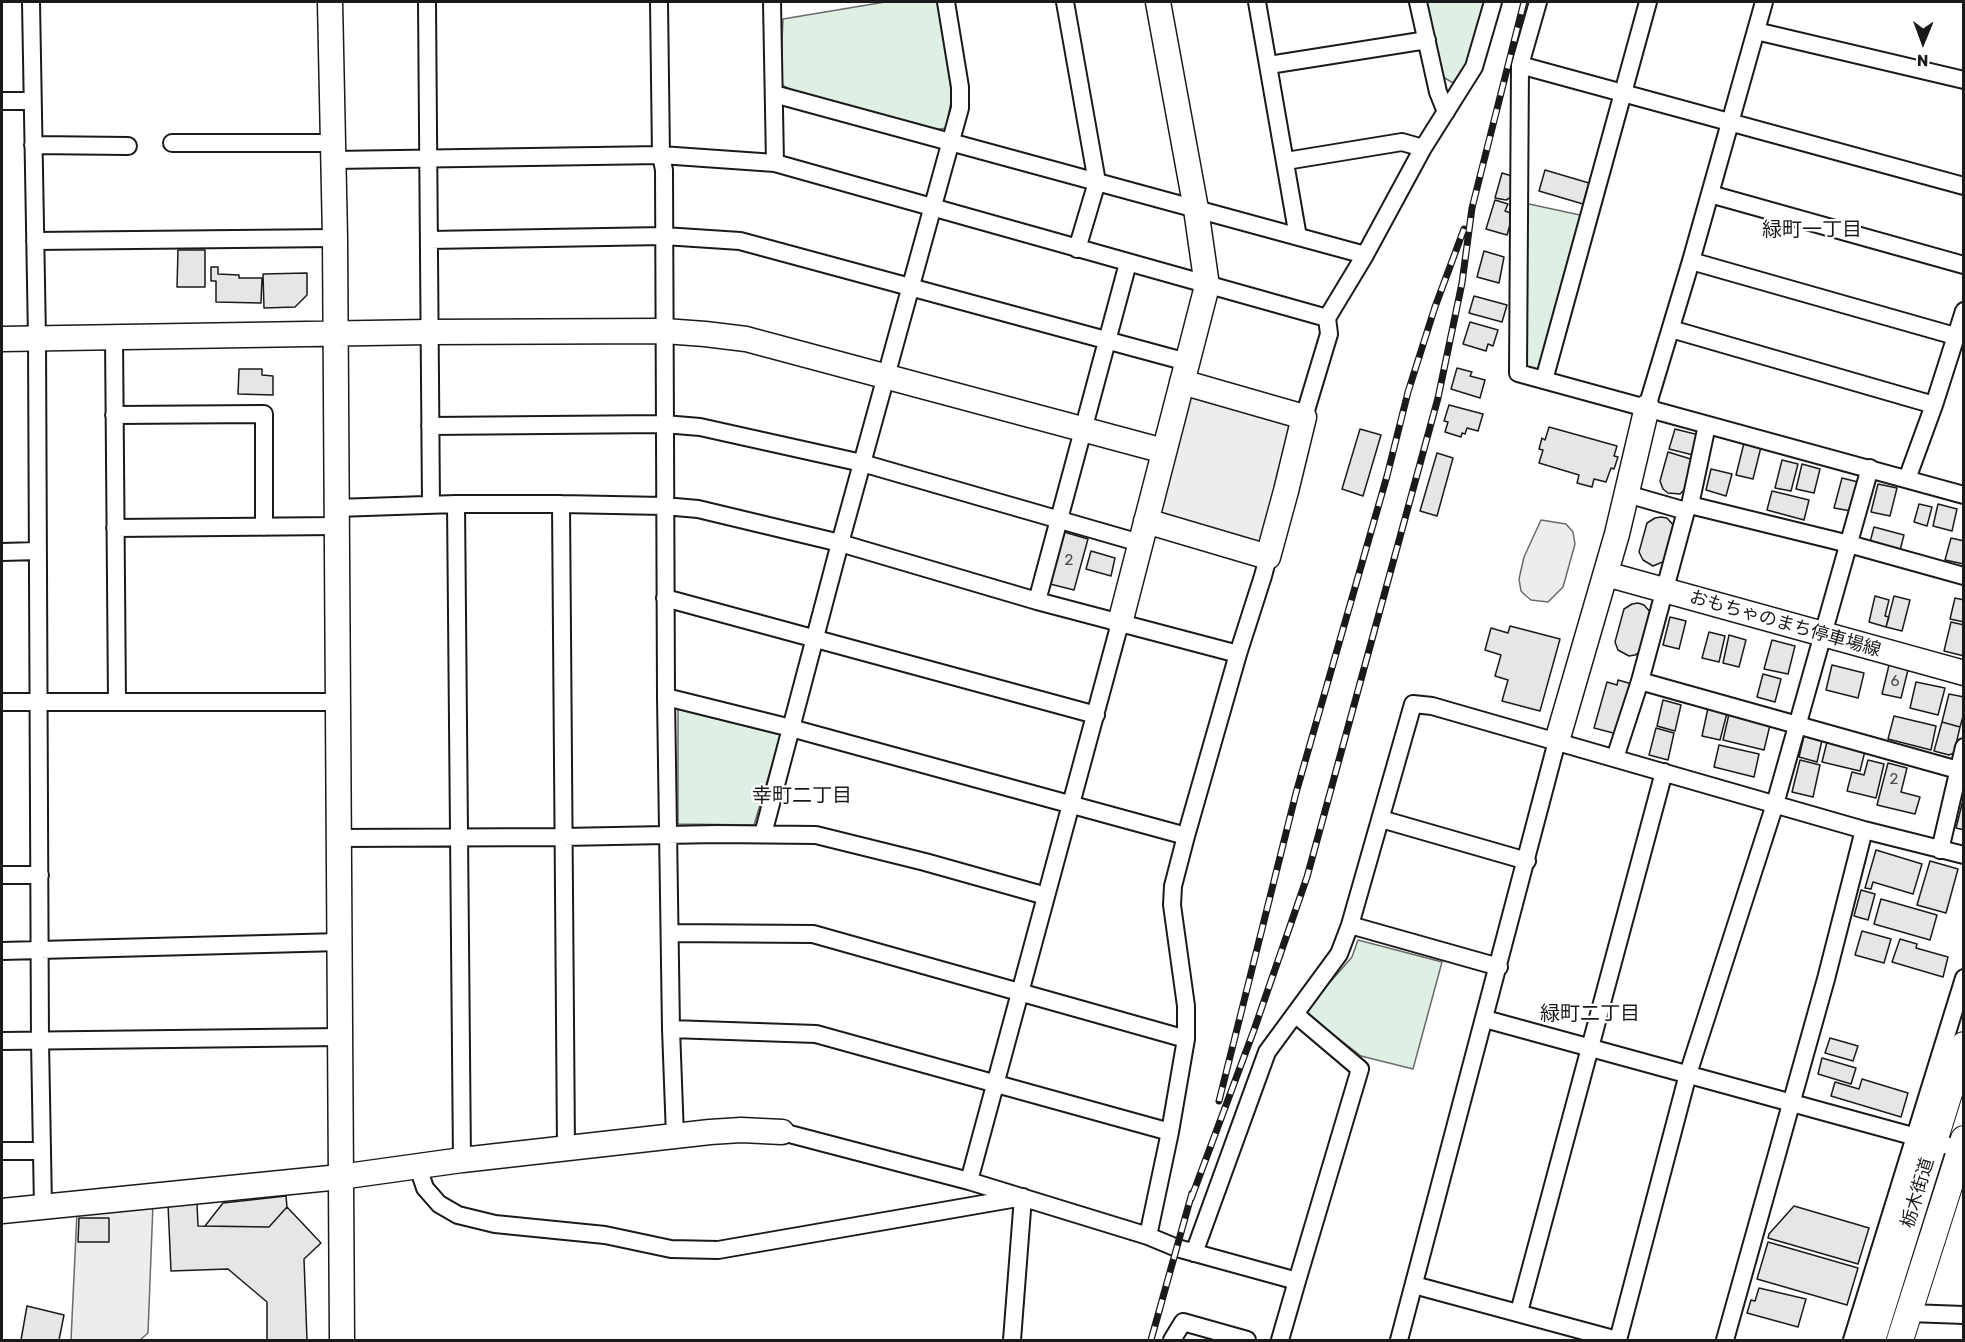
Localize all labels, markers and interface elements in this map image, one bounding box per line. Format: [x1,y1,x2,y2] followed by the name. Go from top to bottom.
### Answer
[1893,12,1953,72] north arrow
[1917,51,1929,70] text: N
[1762,218,1862,242] district label: 緑町一丁目
[1065,552,1073,570] house number: 2
[1687,586,1883,662] street label: おもちゃのまち停車場線
[1890,673,1900,691] house number: 6
[1890,771,1898,789] house number: 2
[752,784,852,808] district label: 幸町二丁目
[1540,1002,1640,1026] district label: 緑町二丁目
[1897,1155,1939,1231] street label: 栃木街道

